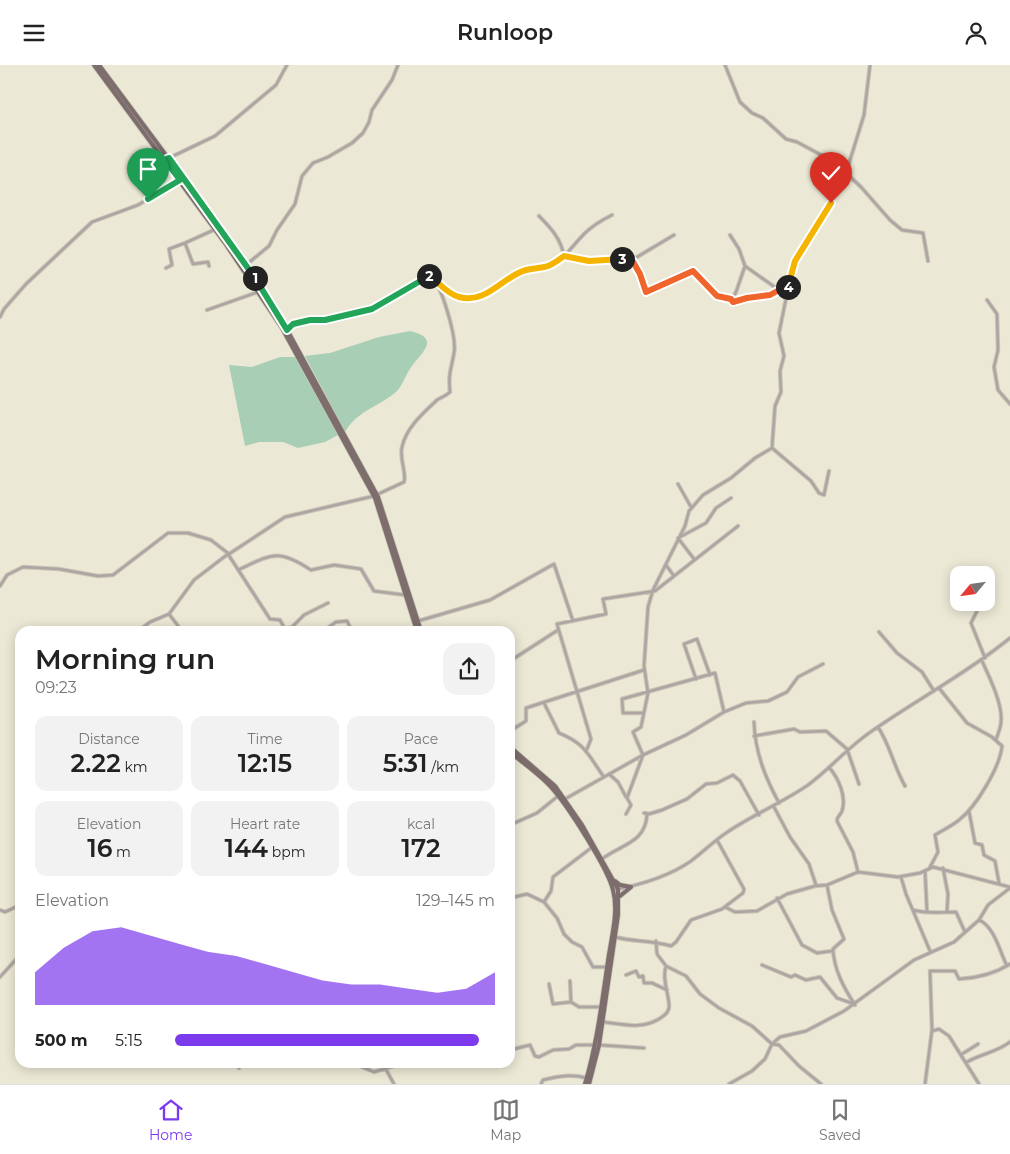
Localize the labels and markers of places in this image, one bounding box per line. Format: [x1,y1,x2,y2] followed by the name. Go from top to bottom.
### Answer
[127,148,169,199] pin
[810,152,852,203] pin
[610,247,634,271] pin: 3
[416,263,442,289] pin: 2
[242,265,268,291] pin: 1
[776,275,800,299] pin: 4

